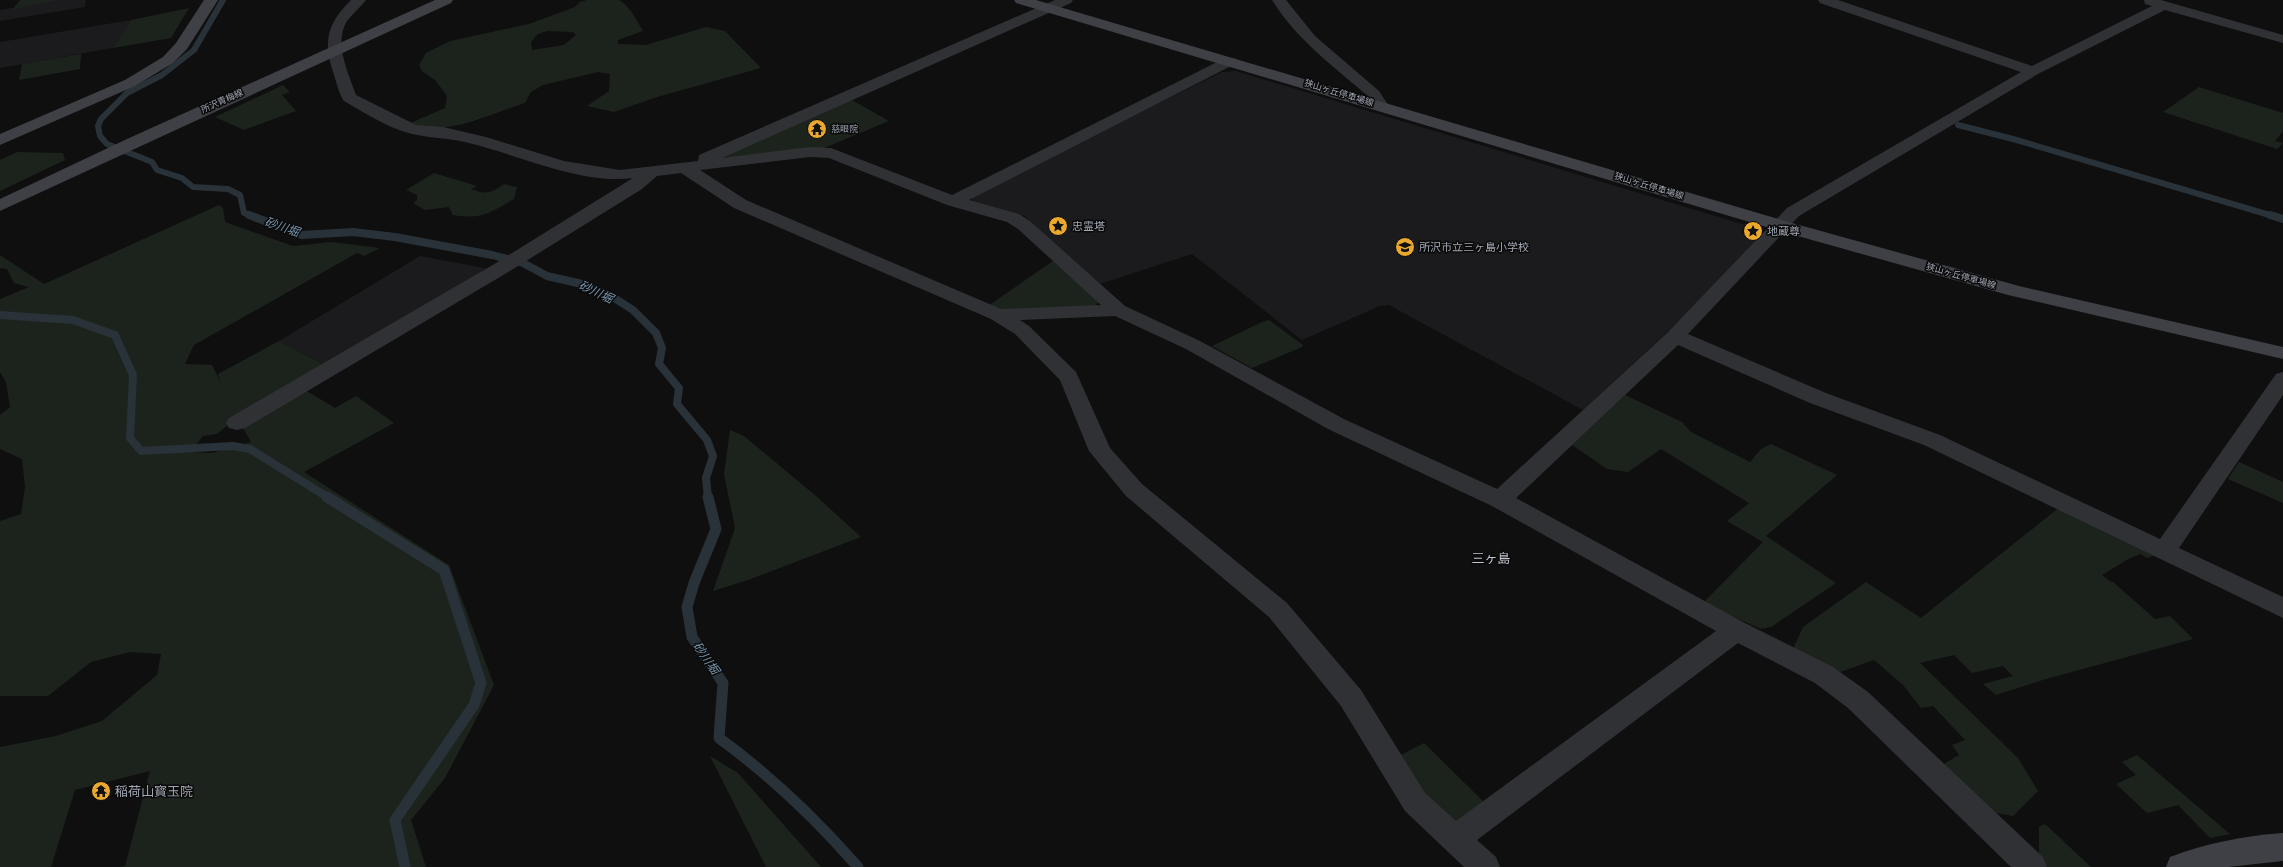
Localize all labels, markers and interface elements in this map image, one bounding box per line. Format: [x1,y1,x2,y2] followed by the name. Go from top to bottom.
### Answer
[1303,78,1376,109] street label: 狭山ヶ丘停車場線
[198,86,245,115] street label: 所沢青梅線
[806,118,828,140] temple icon: 慈眼院
[831,124,858,134] place label: 慈眼院
[1613,171,1686,202] street label: 狭山ヶ丘停車場線
[263,215,303,240] water label: 砂川堀
[1047,215,1069,237] place icon: 忠霊塔
[1072,220,1105,232] place label: 忠霊塔
[1742,220,1764,242] place icon: 地蔵尊
[1767,225,1800,237] place label: 地蔵尊
[1394,236,1416,258] school or university icon: 所沢市立三ヶ島小学校
[1419,241,1529,253] place label: 所沢市立三ヶ島小学校
[1925,261,1998,291] street label: 狭山ヶ丘停車場線
[577,278,617,307] water label: 砂川堀
[1471,551,1511,566] district label: 三ヶ島
[690,639,723,678] water label: 砂川堀
[90,780,112,802] temple icon: 稲荷山寳玉院
[115,784,193,799] place label: 稲荷山寳玉院

